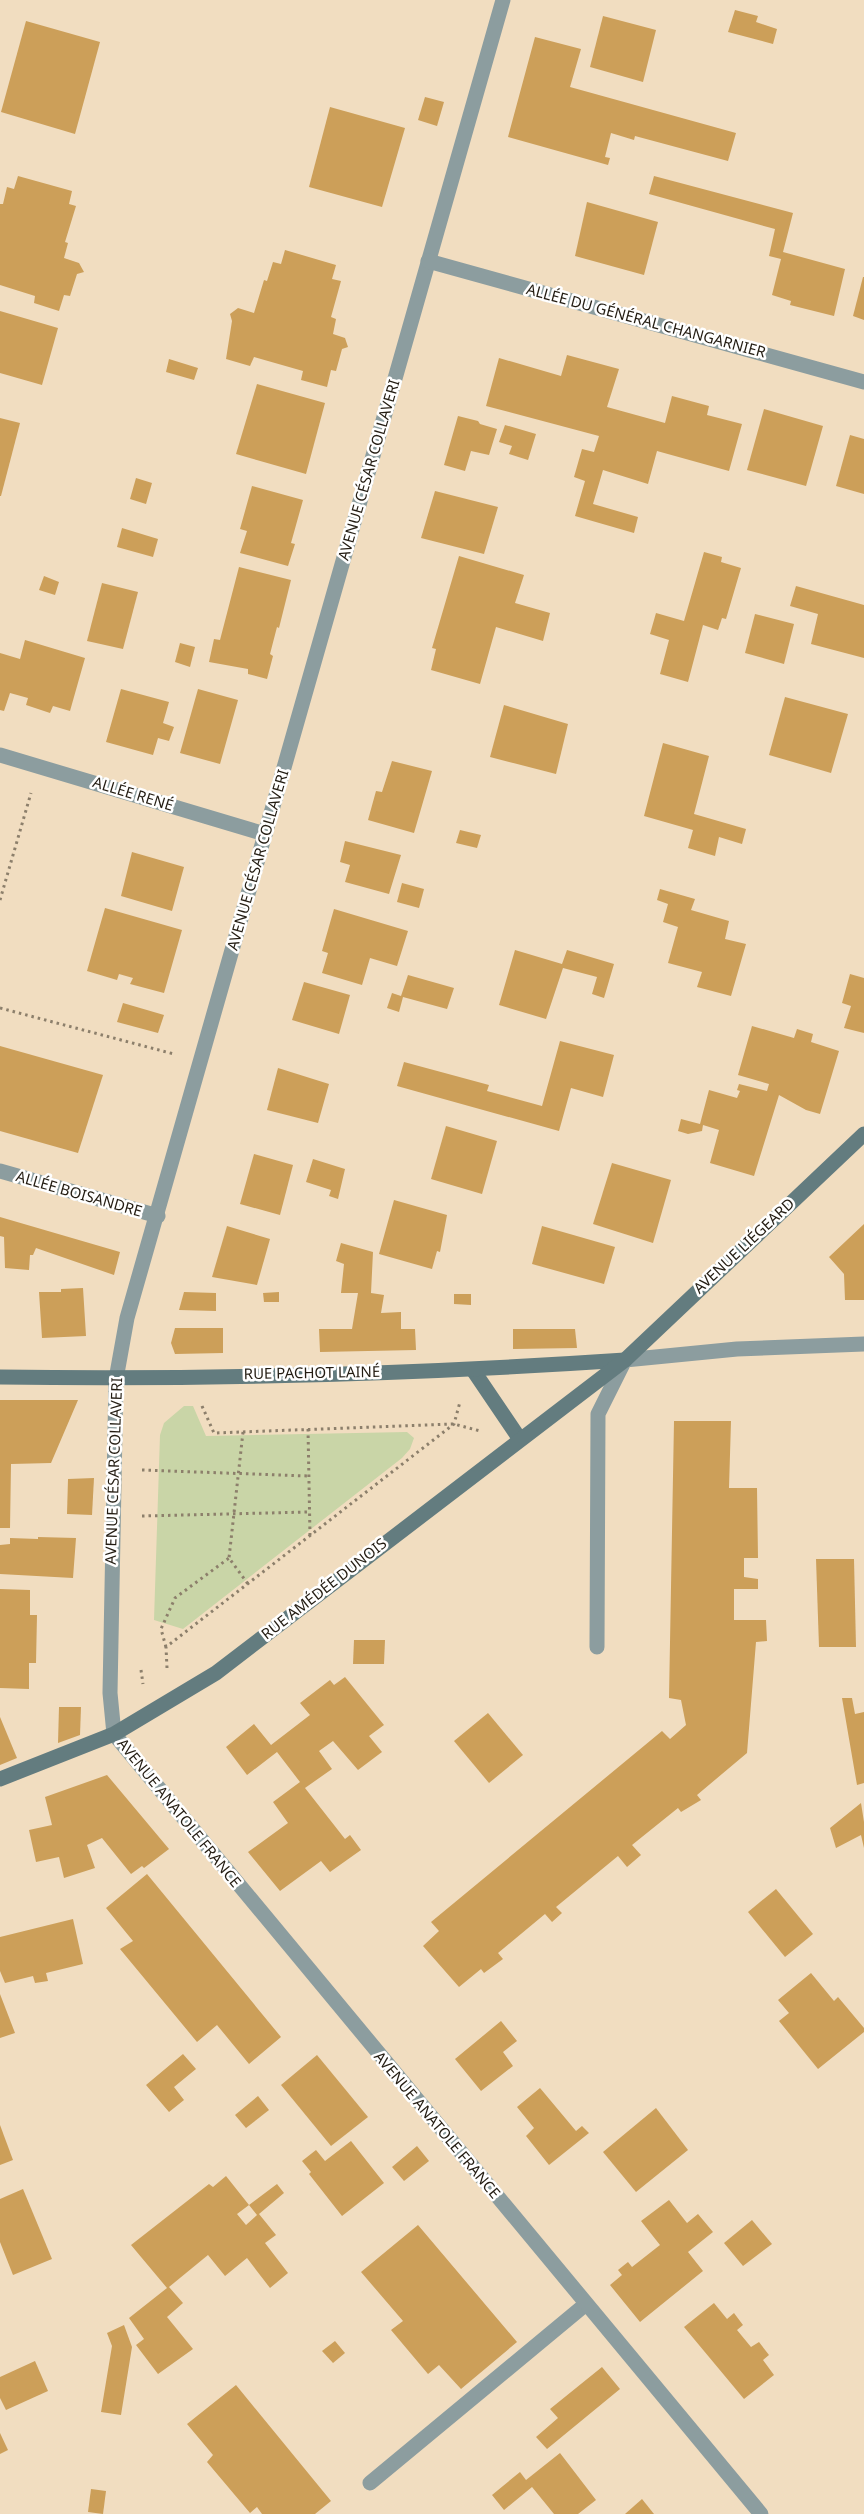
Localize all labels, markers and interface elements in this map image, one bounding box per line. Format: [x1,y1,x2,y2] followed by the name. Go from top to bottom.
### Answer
[524,278,769,362] street label: ALLÉE DU GÉNÉRAL CHANGARNIER
[333,377,403,562] street label: AVENUE CÉSAR COLLAVERI
[222,767,292,952] street label: AVENUE CÉSAR COLLAVERI
[91,771,176,815] street label: ALLÉE RENÉ
[14,1165,145,1221] street label: ALLÉE BOISANDRE
[688,1193,798,1297] street label: AVENUE LIÉGEARD
[244,1361,380,1383] street label: RUE PACHOT LAINÉ
[100,1377,126,1565] street label: AVENUE CÉSAR COLLAVERI
[257,1533,390,1643] street label: RUE AMÉDÉE DUNOIS
[113,1734,246,1891] street label: AVENUE ANATOLE FRANCE
[370,2047,505,2202] street label: AVENUE ANATOLE FRANCE

